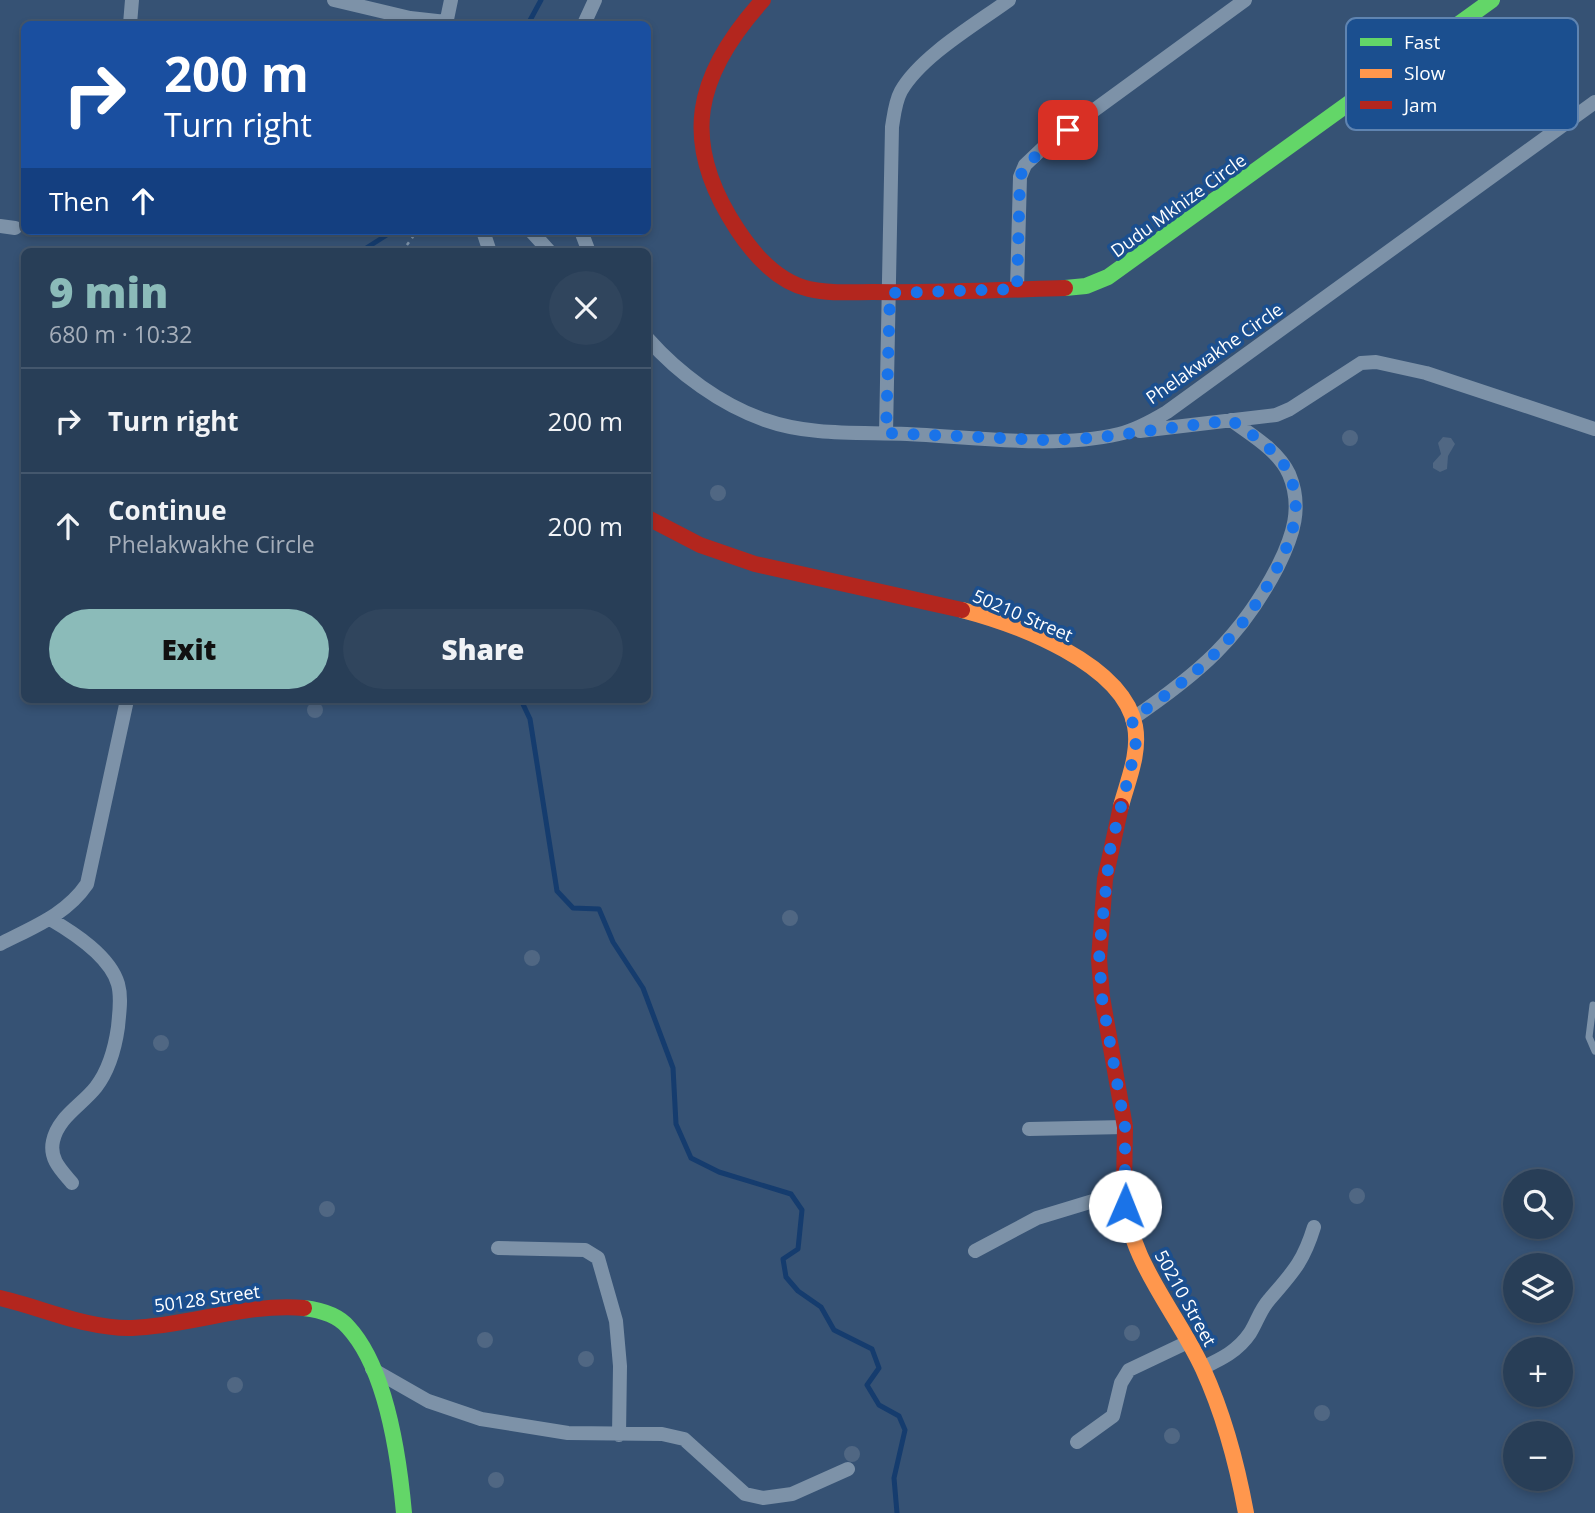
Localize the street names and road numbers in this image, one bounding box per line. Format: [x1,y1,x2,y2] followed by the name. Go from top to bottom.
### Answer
[1105,148,1251,262] street label: Dudu Mkhize Circle
[1141,297,1287,409] street label: Phelakwakhe Circle
[969,583,1077,647] street label: 50210 Street
[1150,1246,1222,1350] street label: 50210 Street
[153,1279,261,1317] street label: 50128 Street

